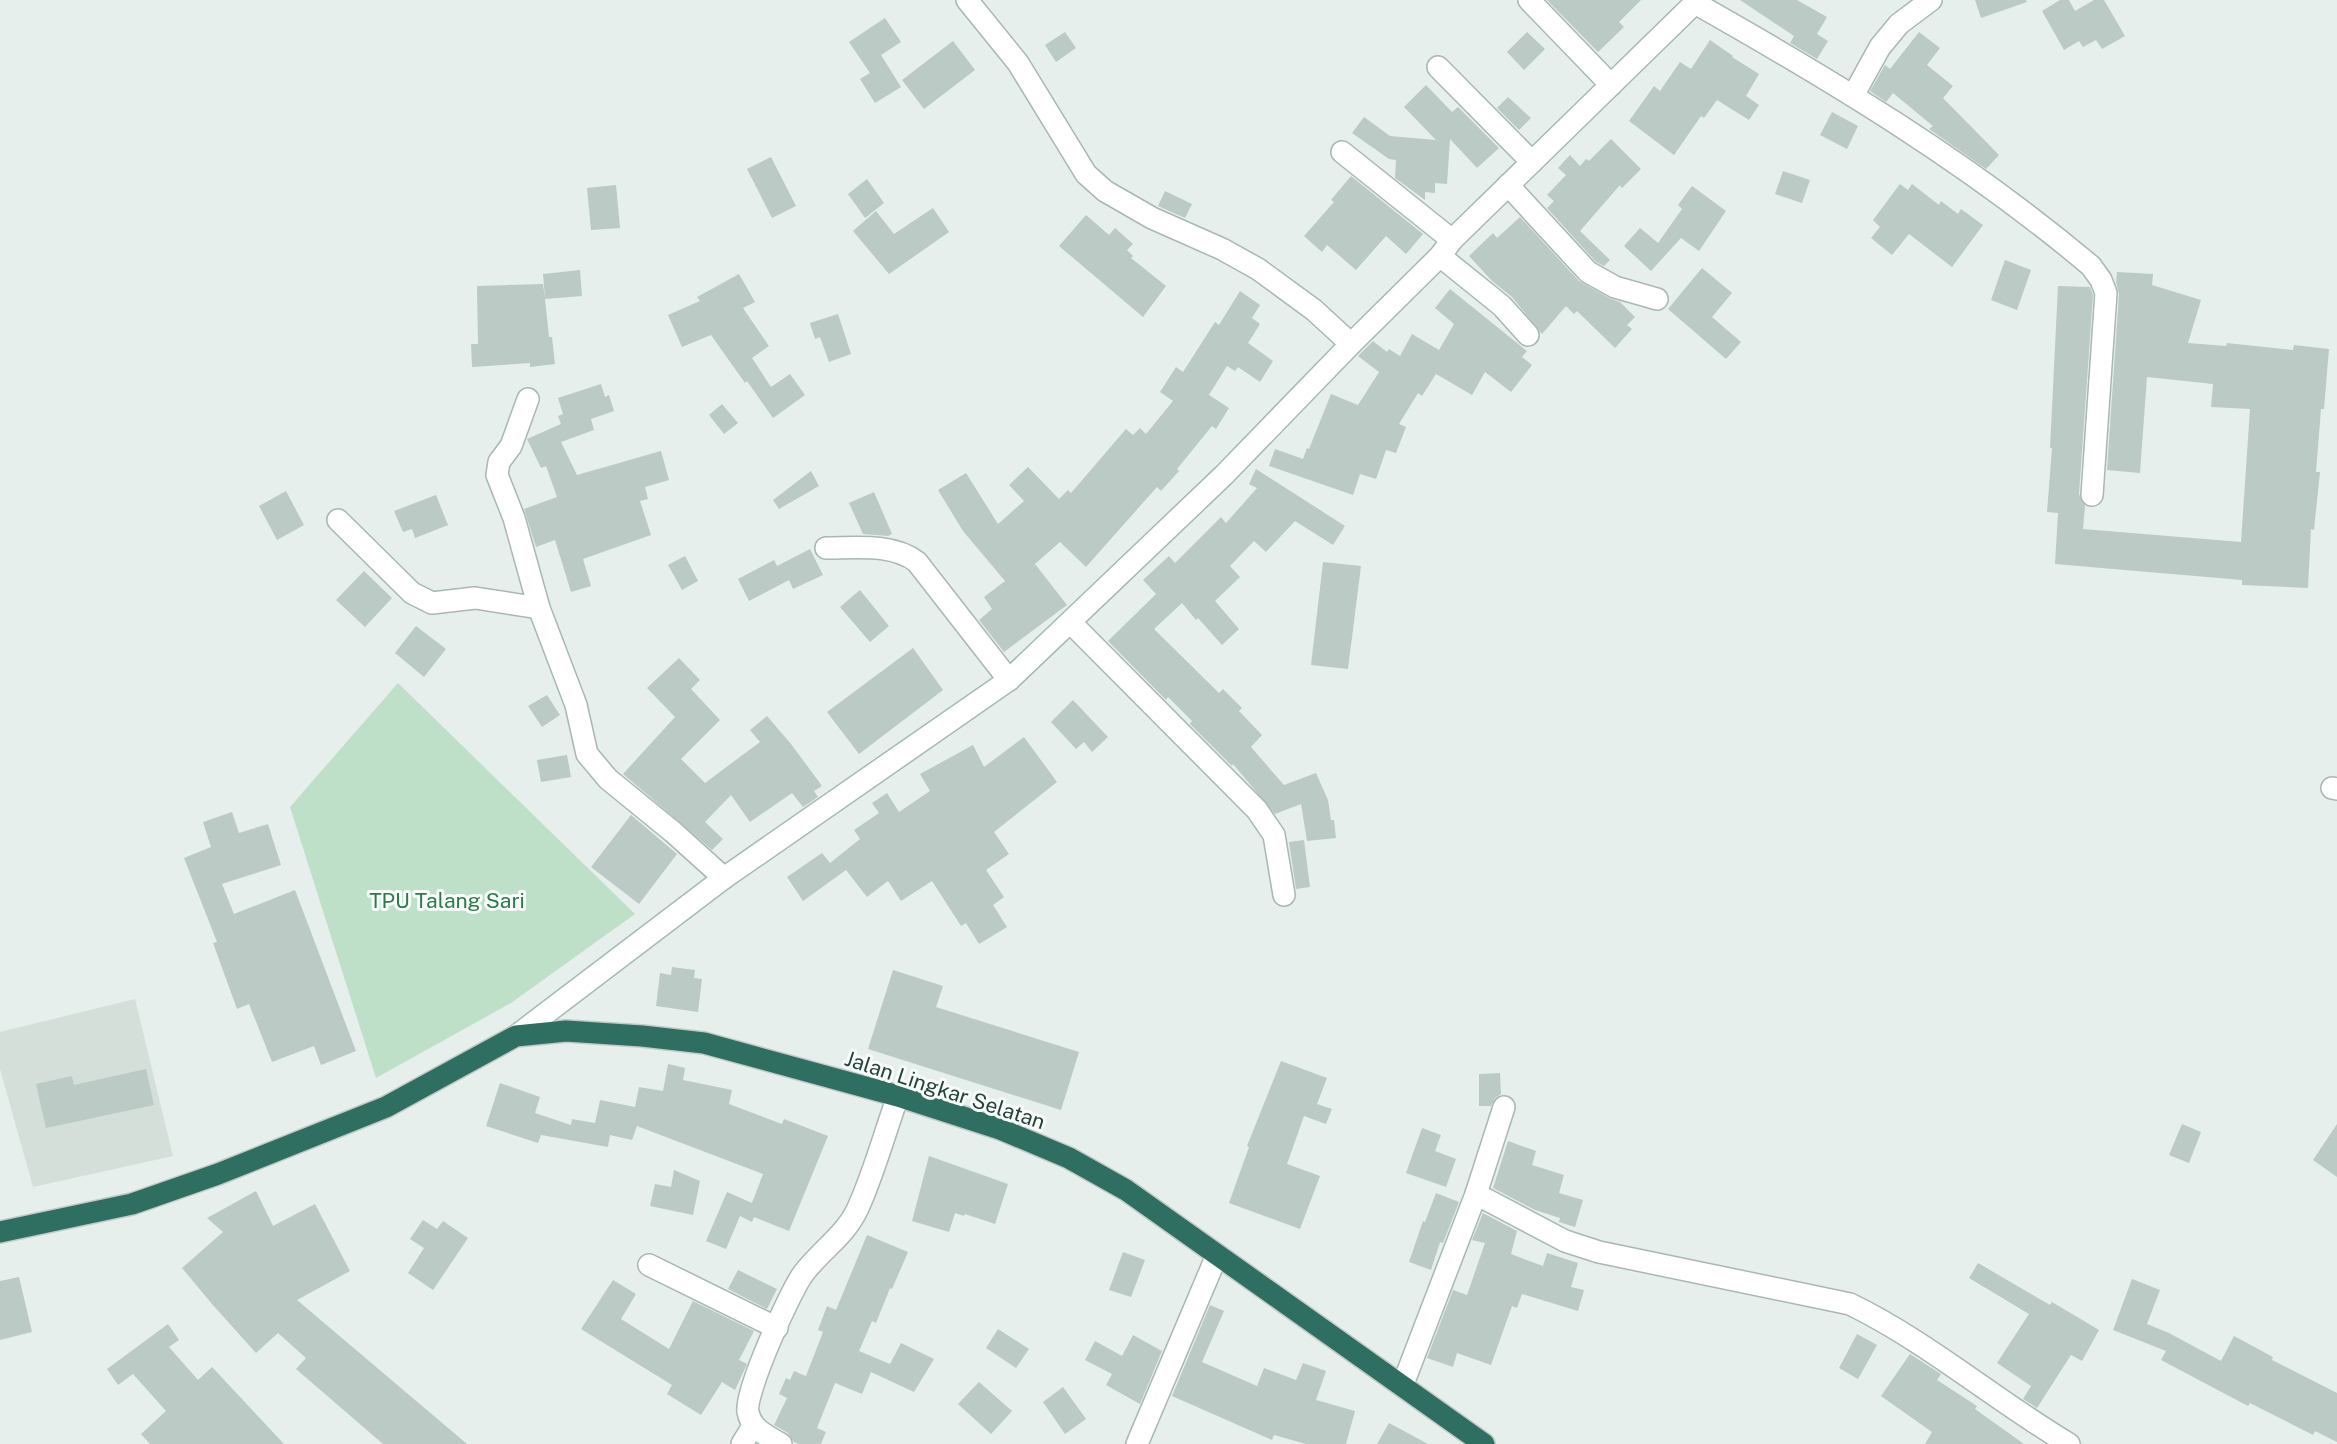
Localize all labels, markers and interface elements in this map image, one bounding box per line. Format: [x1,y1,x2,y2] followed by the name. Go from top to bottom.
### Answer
[369,888,525,913] park label: TPU Talang Sari
[842,1046,1048,1134] street label: Jalan Lingkar Selatan

